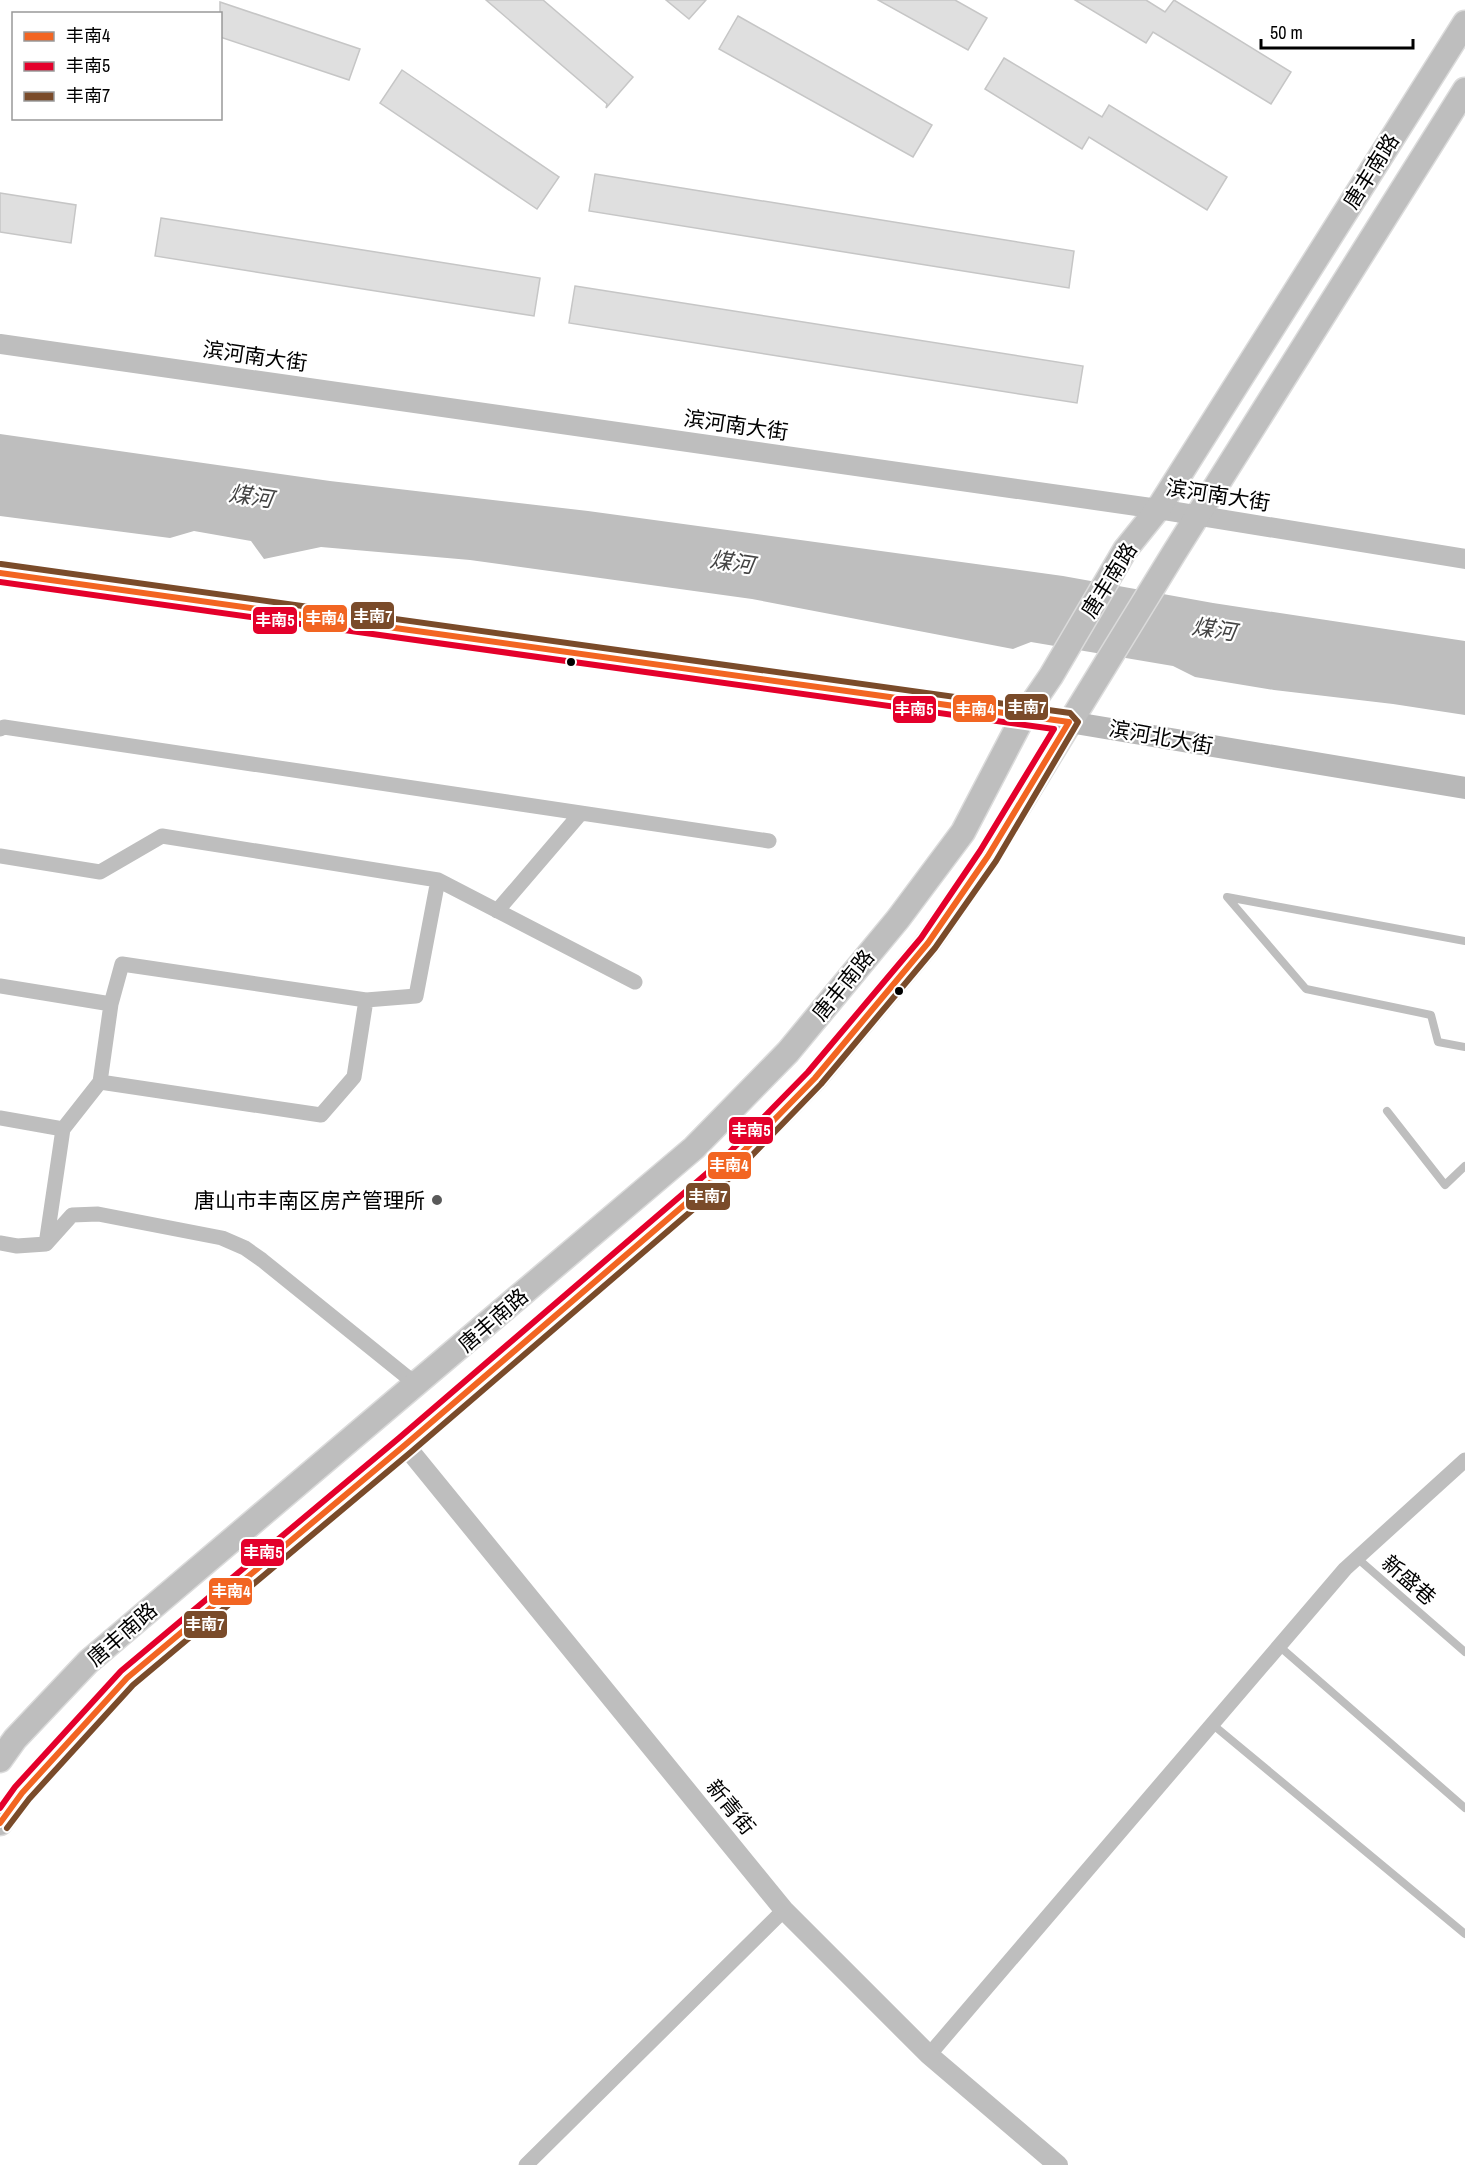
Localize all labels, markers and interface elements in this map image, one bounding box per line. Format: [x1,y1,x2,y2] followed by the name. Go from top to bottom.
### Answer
[12,12,222,120] legend
[1261,12,1412,50] scale bar
[1270,20,1303,45] text: 50 m
[66,23,110,48] text: 丰南4
[66,53,110,78] text: 丰南5
[66,83,110,108] text: 丰南7
[1336,128,1406,214] street label: 唐丰南路
[201,334,309,378] street label: 滨河南大街
[682,403,790,447] street label: 滨河南大街
[1164,472,1272,518] street label: 滨河南大街
[227,478,279,514] water label: 煤河
[1074,537,1144,623] street label: 唐丰南路
[708,544,760,580] water label: 煤河
[350,601,395,630] line badge: 丰南7
[302,604,348,633] line badge: 丰南4
[353,605,393,627] text: 丰南7
[252,606,298,635] line badge: 丰南5
[305,607,345,629] text: 丰南4
[255,609,295,631] text: 丰南5
[1190,611,1242,647] water label: 煤河
[565,656,577,668] unlabelled marker
[1004,693,1049,721] line badge: 丰南7
[952,694,997,723] line badge: 丰南4
[892,695,937,724] line badge: 丰南5
[1007,696,1047,718] text: 丰南7
[894,698,934,720] text: 丰南5
[955,698,995,720] text: 丰南4
[1107,714,1215,760] street label: 滨河北大街
[805,943,881,1027] street label: 唐丰南路
[893,985,905,997] unlabelled marker
[728,1116,774,1145] line badge: 丰南5
[731,1119,771,1141] text: 丰南5
[707,1151,752,1180] line badge: 丰南4
[709,1154,749,1176] text: 丰南4
[685,1182,731,1211] line badge: 丰南7
[688,1185,728,1207] text: 丰南7
[194,1186,425,1215] place label: 唐山市丰南区房产管理所
[430,1193,444,1207] marker: 唐山市丰南区房产管理所
[452,1282,534,1358] street label: 唐丰南路
[240,1538,285,1567] line badge: 丰南5
[243,1541,283,1563] text: 丰南5
[1376,1548,1442,1612] street label: 新盛巷
[208,1577,253,1606] line badge: 丰南4
[211,1580,251,1602] text: 丰南4
[81,1596,163,1672] street label: 唐丰南路
[183,1610,228,1639] line badge: 丰南7
[185,1613,225,1635] text: 丰南7
[700,1773,762,1841] street label: 新青街

